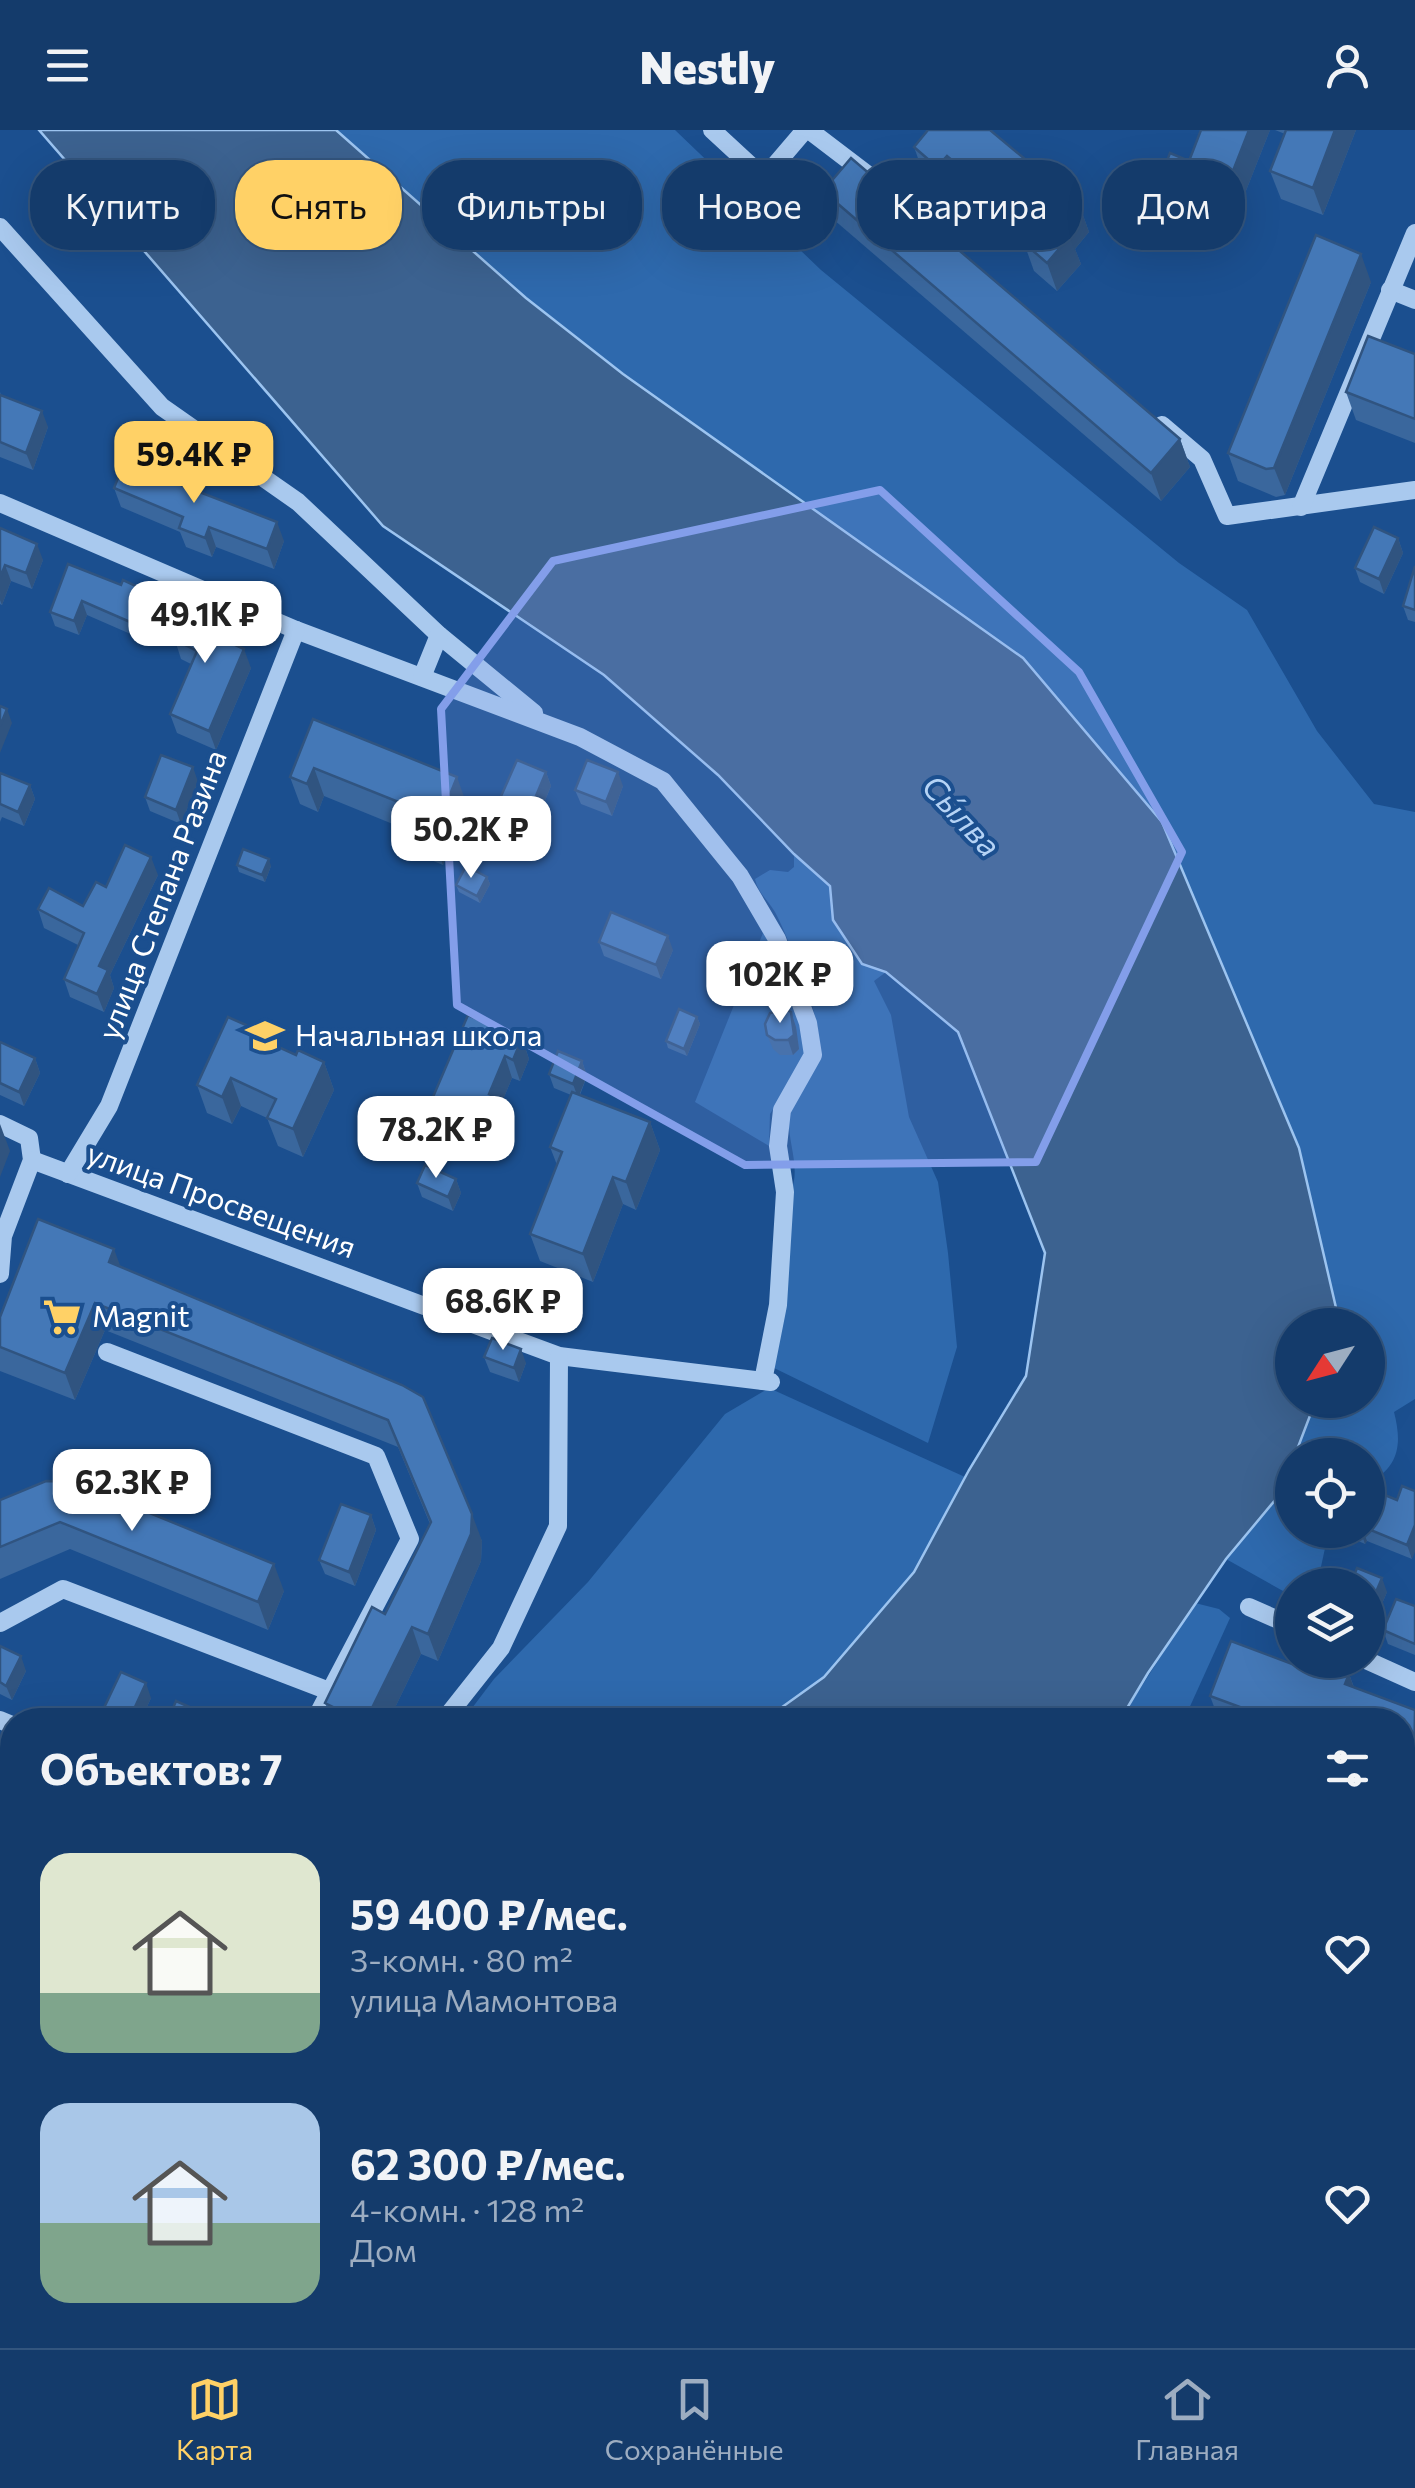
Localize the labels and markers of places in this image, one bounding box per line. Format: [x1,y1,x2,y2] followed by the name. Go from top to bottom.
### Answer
[102,421,286,506] pin: 59.4K ₽
[113,581,297,666] pin: 49.1K ₽
[379,796,563,881] pin: 50.2K ₽
[699,941,861,1026] pin: 102K ₽
[244,1015,286,1057] school or university icon: Начальная школа
[295,1015,542,1052] place label: Начальная школа
[344,1096,528,1181] pin: 78.2K ₽
[411,1268,595,1353] pin: 68.6K ₽
[41,1296,83,1338] supermarket icon: Magnit
[92,1296,190,1333] place label: Magnit
[40,1449,224,1534] pin: 62.3K ₽

